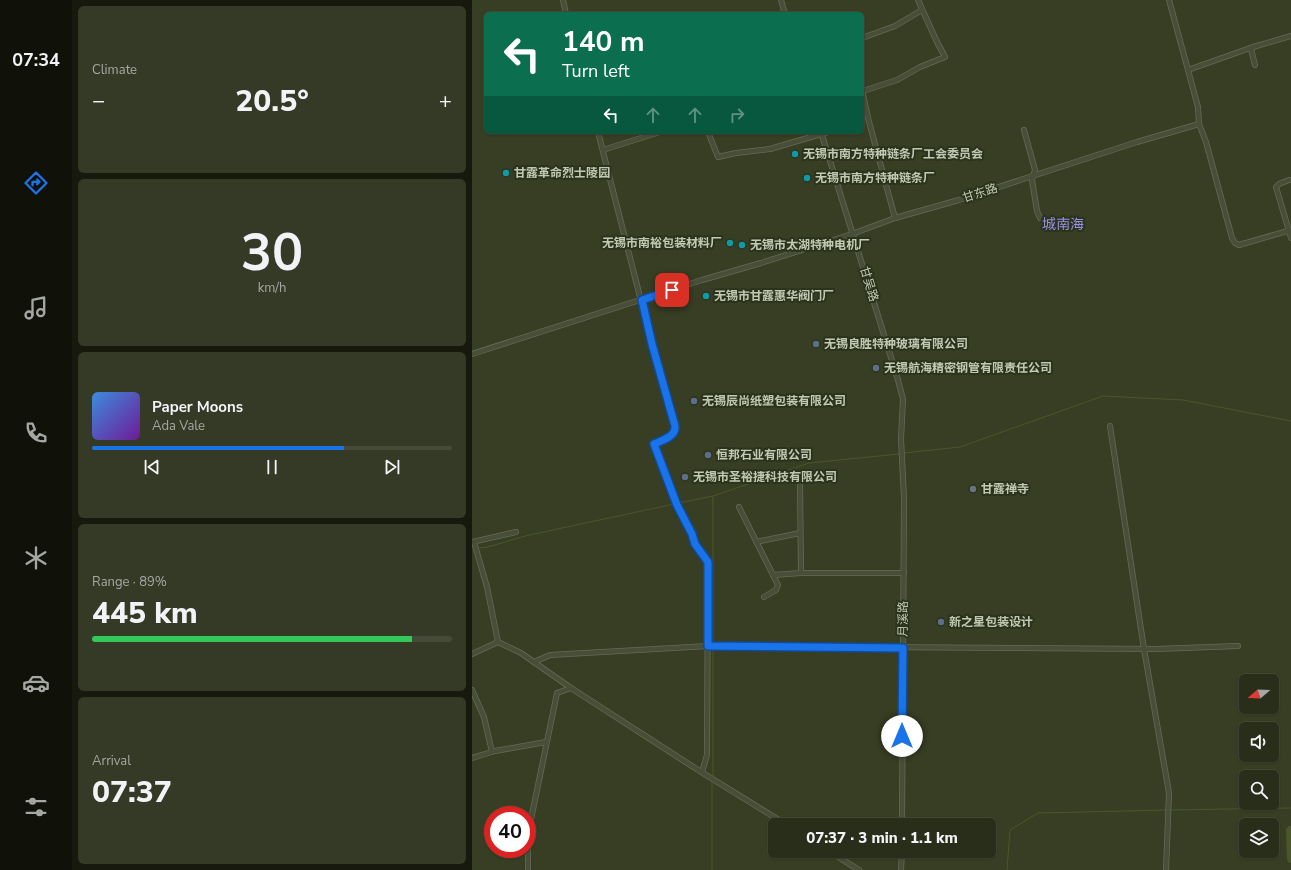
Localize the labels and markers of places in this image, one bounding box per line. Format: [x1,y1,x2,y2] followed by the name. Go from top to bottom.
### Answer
[803,146,983,162] place label: 无锡市南方特种链条厂工会委员会
[790,149,800,159] marker: 无锡市南方特种链条厂工会委员会
[514,165,610,181] place label: 甘露革命烈士陵园
[501,168,511,178] marker: 甘露革命烈士陵园
[815,170,935,186] place label: 无锡市南方特种链条厂
[802,173,812,183] marker: 无锡市南方特种链条厂
[602,235,722,251] place label: 无锡市南裕包装材料厂
[750,237,870,253] place label: 无锡市太湖特种电机厂
[725,238,735,248] marker: 无锡市南裕包装材料厂
[737,240,747,250] marker: 无锡市太湖特种电机厂
[655,273,689,307] pin
[714,288,834,304] place label: 无锡市甘露惠华阀门厂
[701,291,711,301] marker: 无锡市甘露惠华阀门厂
[824,336,968,352] place label: 无锡良胜特种玻璃有限公司
[811,339,821,349] marker: 无锡良胜特种玻璃有限公司
[884,360,1052,376] place label: 无锡航海精密钢管有限责任公司
[871,363,881,373] marker: 无锡航海精密钢管有限责任公司
[702,393,846,409] place label: 无锡辰尚纸塑包装有限公司
[689,396,699,406] marker: 无锡辰尚纸塑包装有限公司
[716,447,812,463] place label: 恒邦石业有限公司
[703,450,713,460] marker: 恒邦石业有限公司
[693,469,837,485] place label: 无锡市圣裕捷科技有限公司
[680,472,690,482] marker: 无锡市圣裕捷科技有限公司
[981,481,1029,497] place label: 甘露禅寺
[968,484,978,494] marker: 甘露禅寺
[949,614,1033,630] place label: 新之星包装设计
[936,617,946,627] marker: 新之星包装设计

